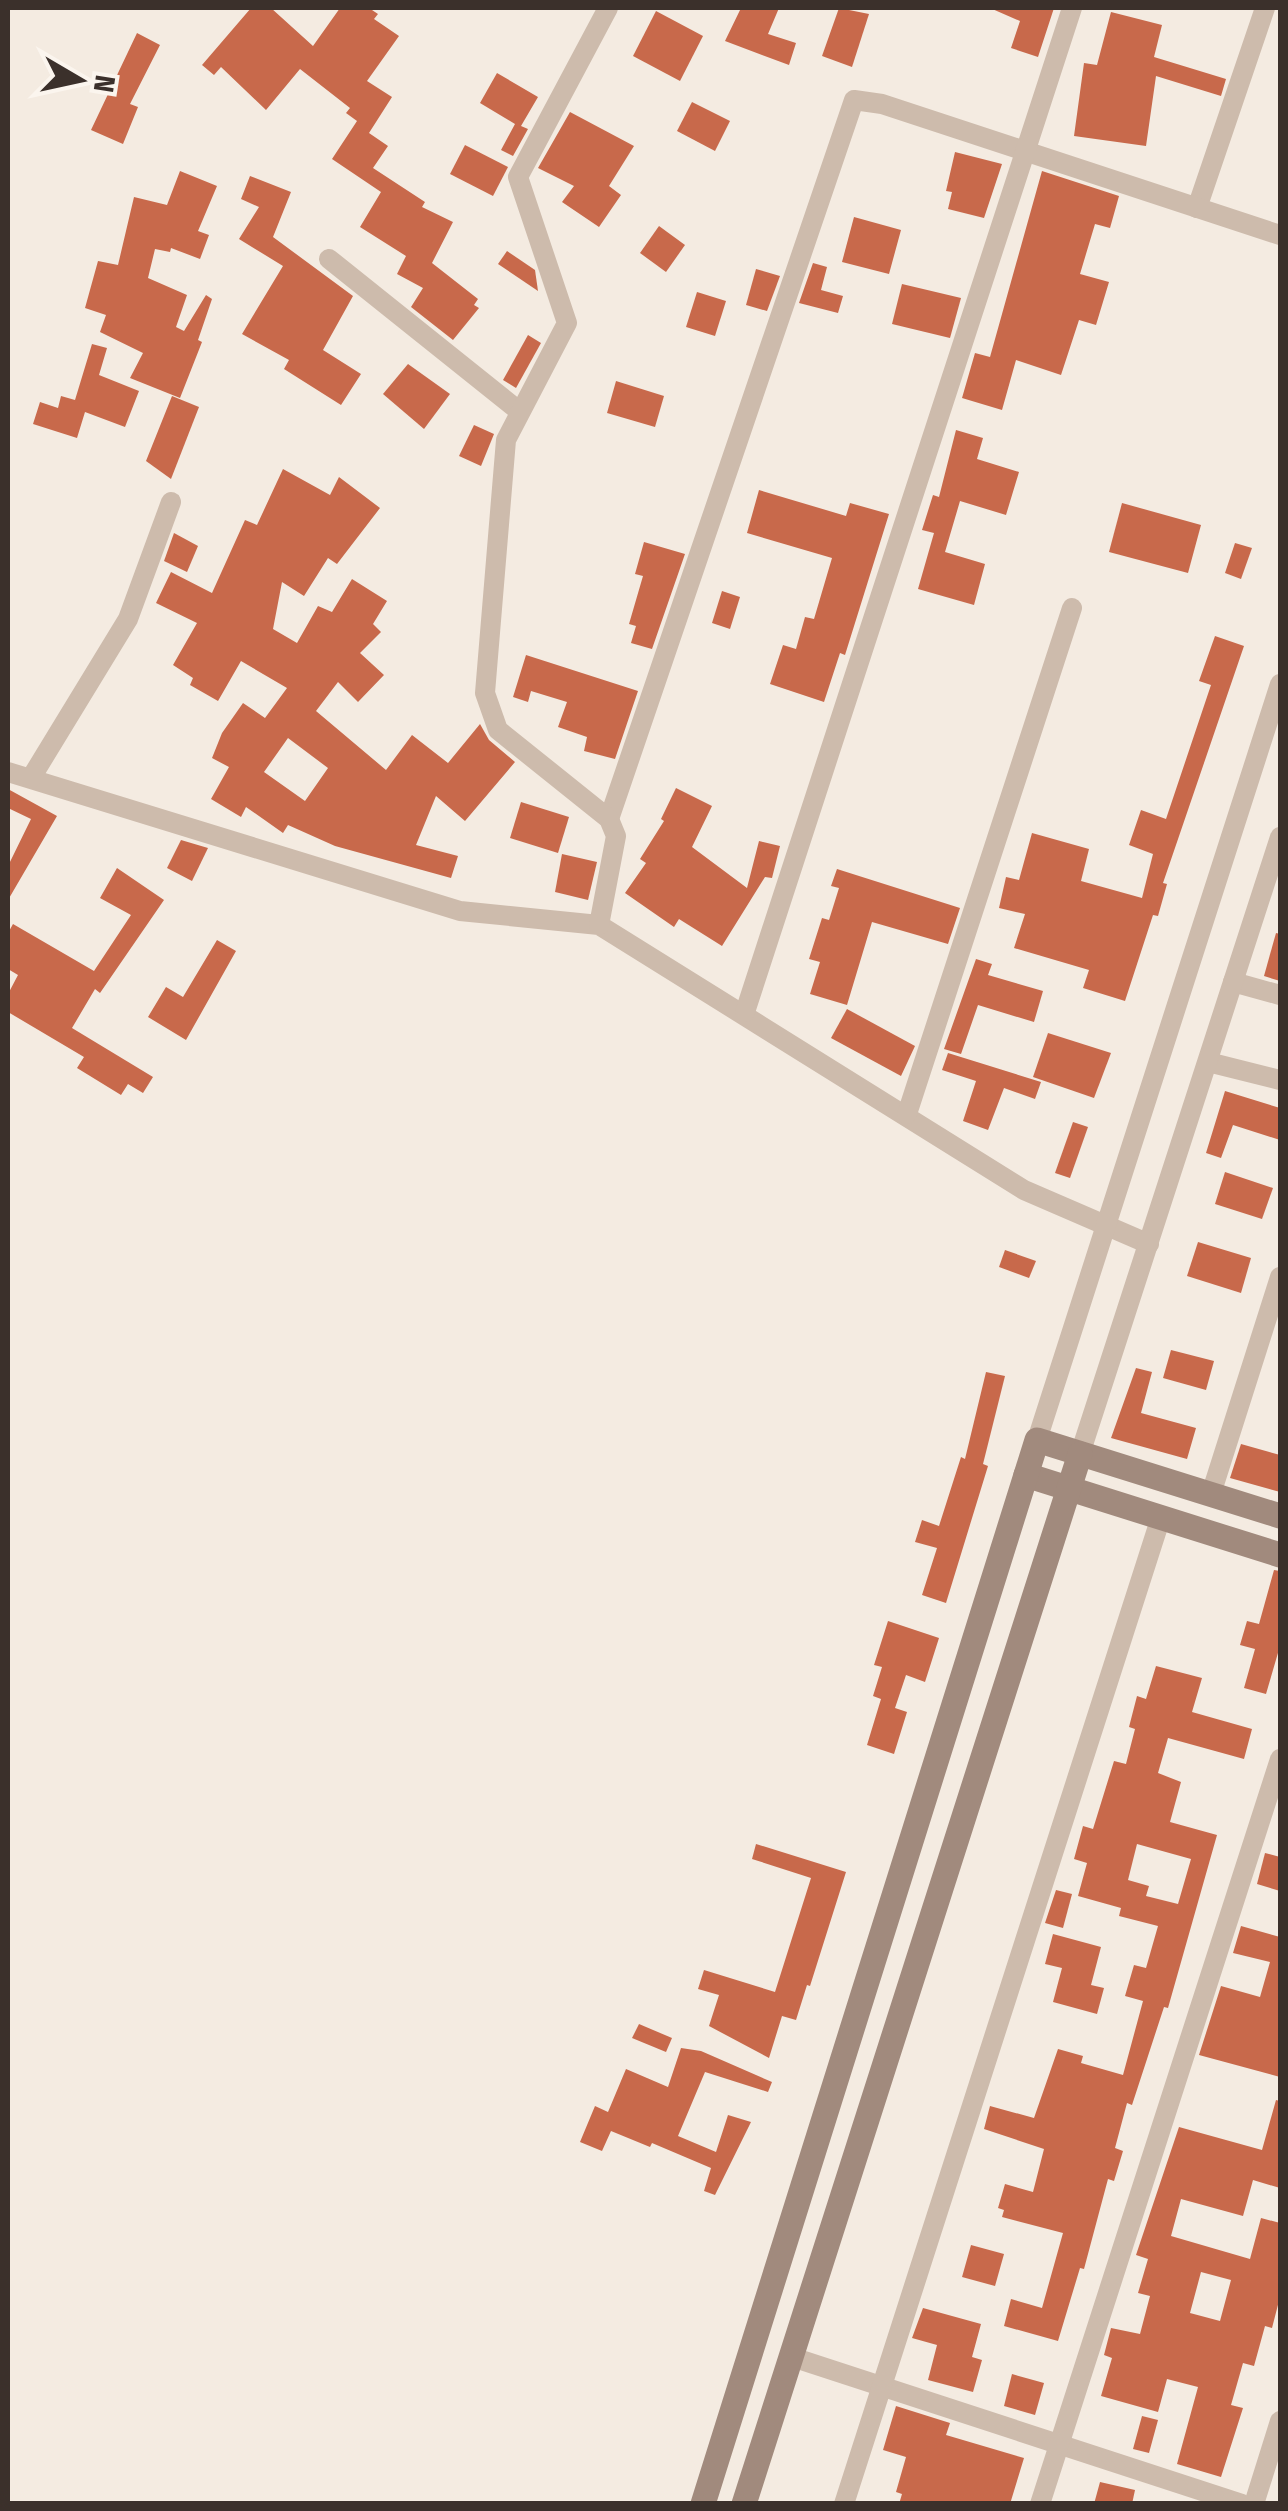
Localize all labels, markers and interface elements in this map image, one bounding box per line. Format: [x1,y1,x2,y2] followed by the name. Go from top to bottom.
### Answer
[30,30,130,130] north arrow
[87,73,122,95] text: N

